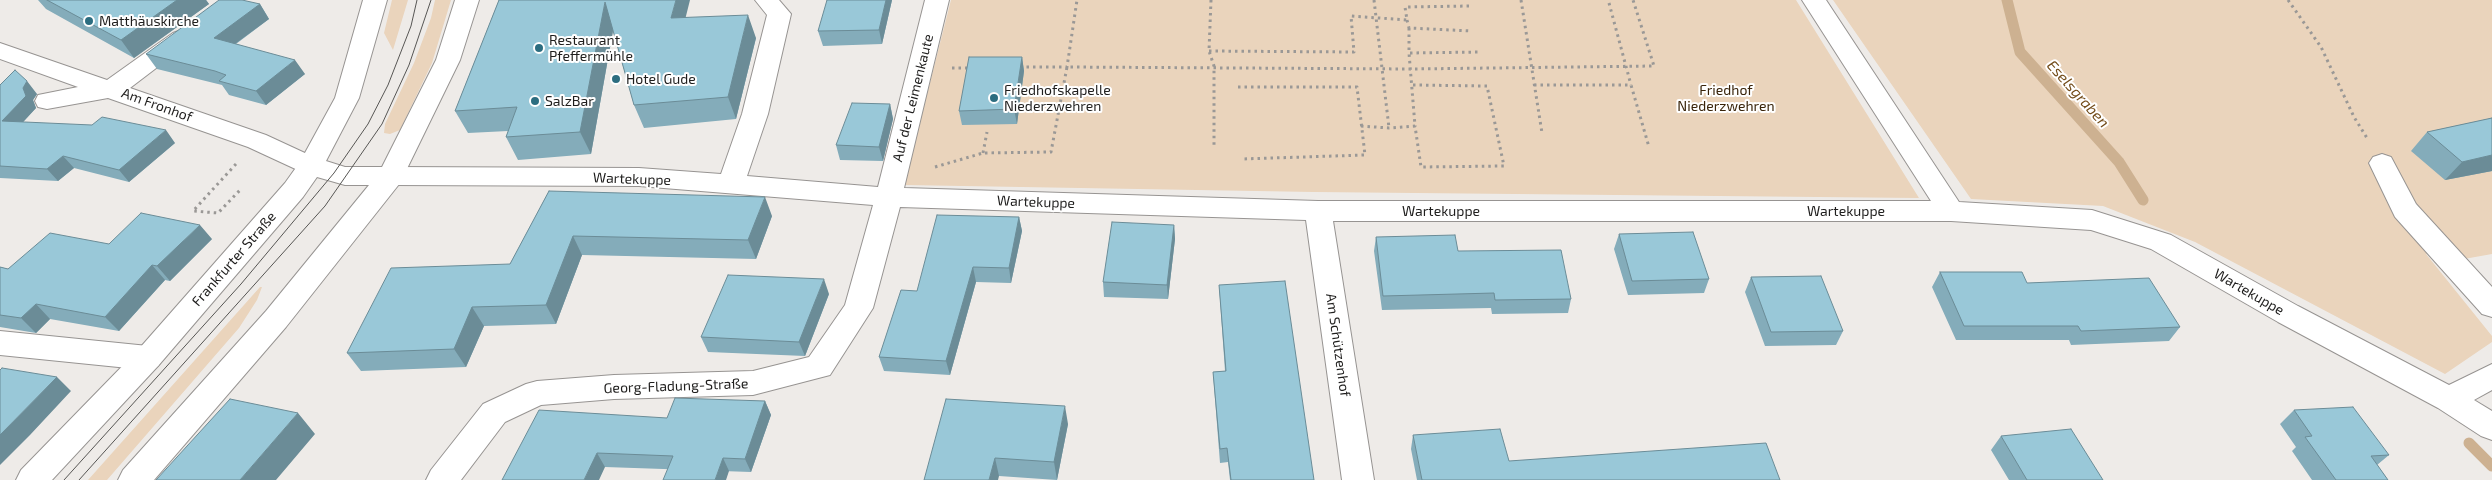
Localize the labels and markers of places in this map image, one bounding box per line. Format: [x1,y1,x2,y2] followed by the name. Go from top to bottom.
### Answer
[99,13,199,29] place label: Matthäuskirche
[83,15,95,27] marker: Matthäuskirche
[549,32,633,64] place label: Restaurant Pfeffermühle
[533,42,545,54] marker: Restaurant Pfeffermühle
[626,71,696,87] place label: Hotel Gude
[610,73,622,85] marker: Hotel Gude
[1004,82,1111,114] place label: Friedhofskapelle Niederzwehren
[988,92,1000,104] marker: Friedhofskapelle Niederzwehren
[545,93,594,109] place label: SalzBar
[529,95,541,107] marker: SalzBar

